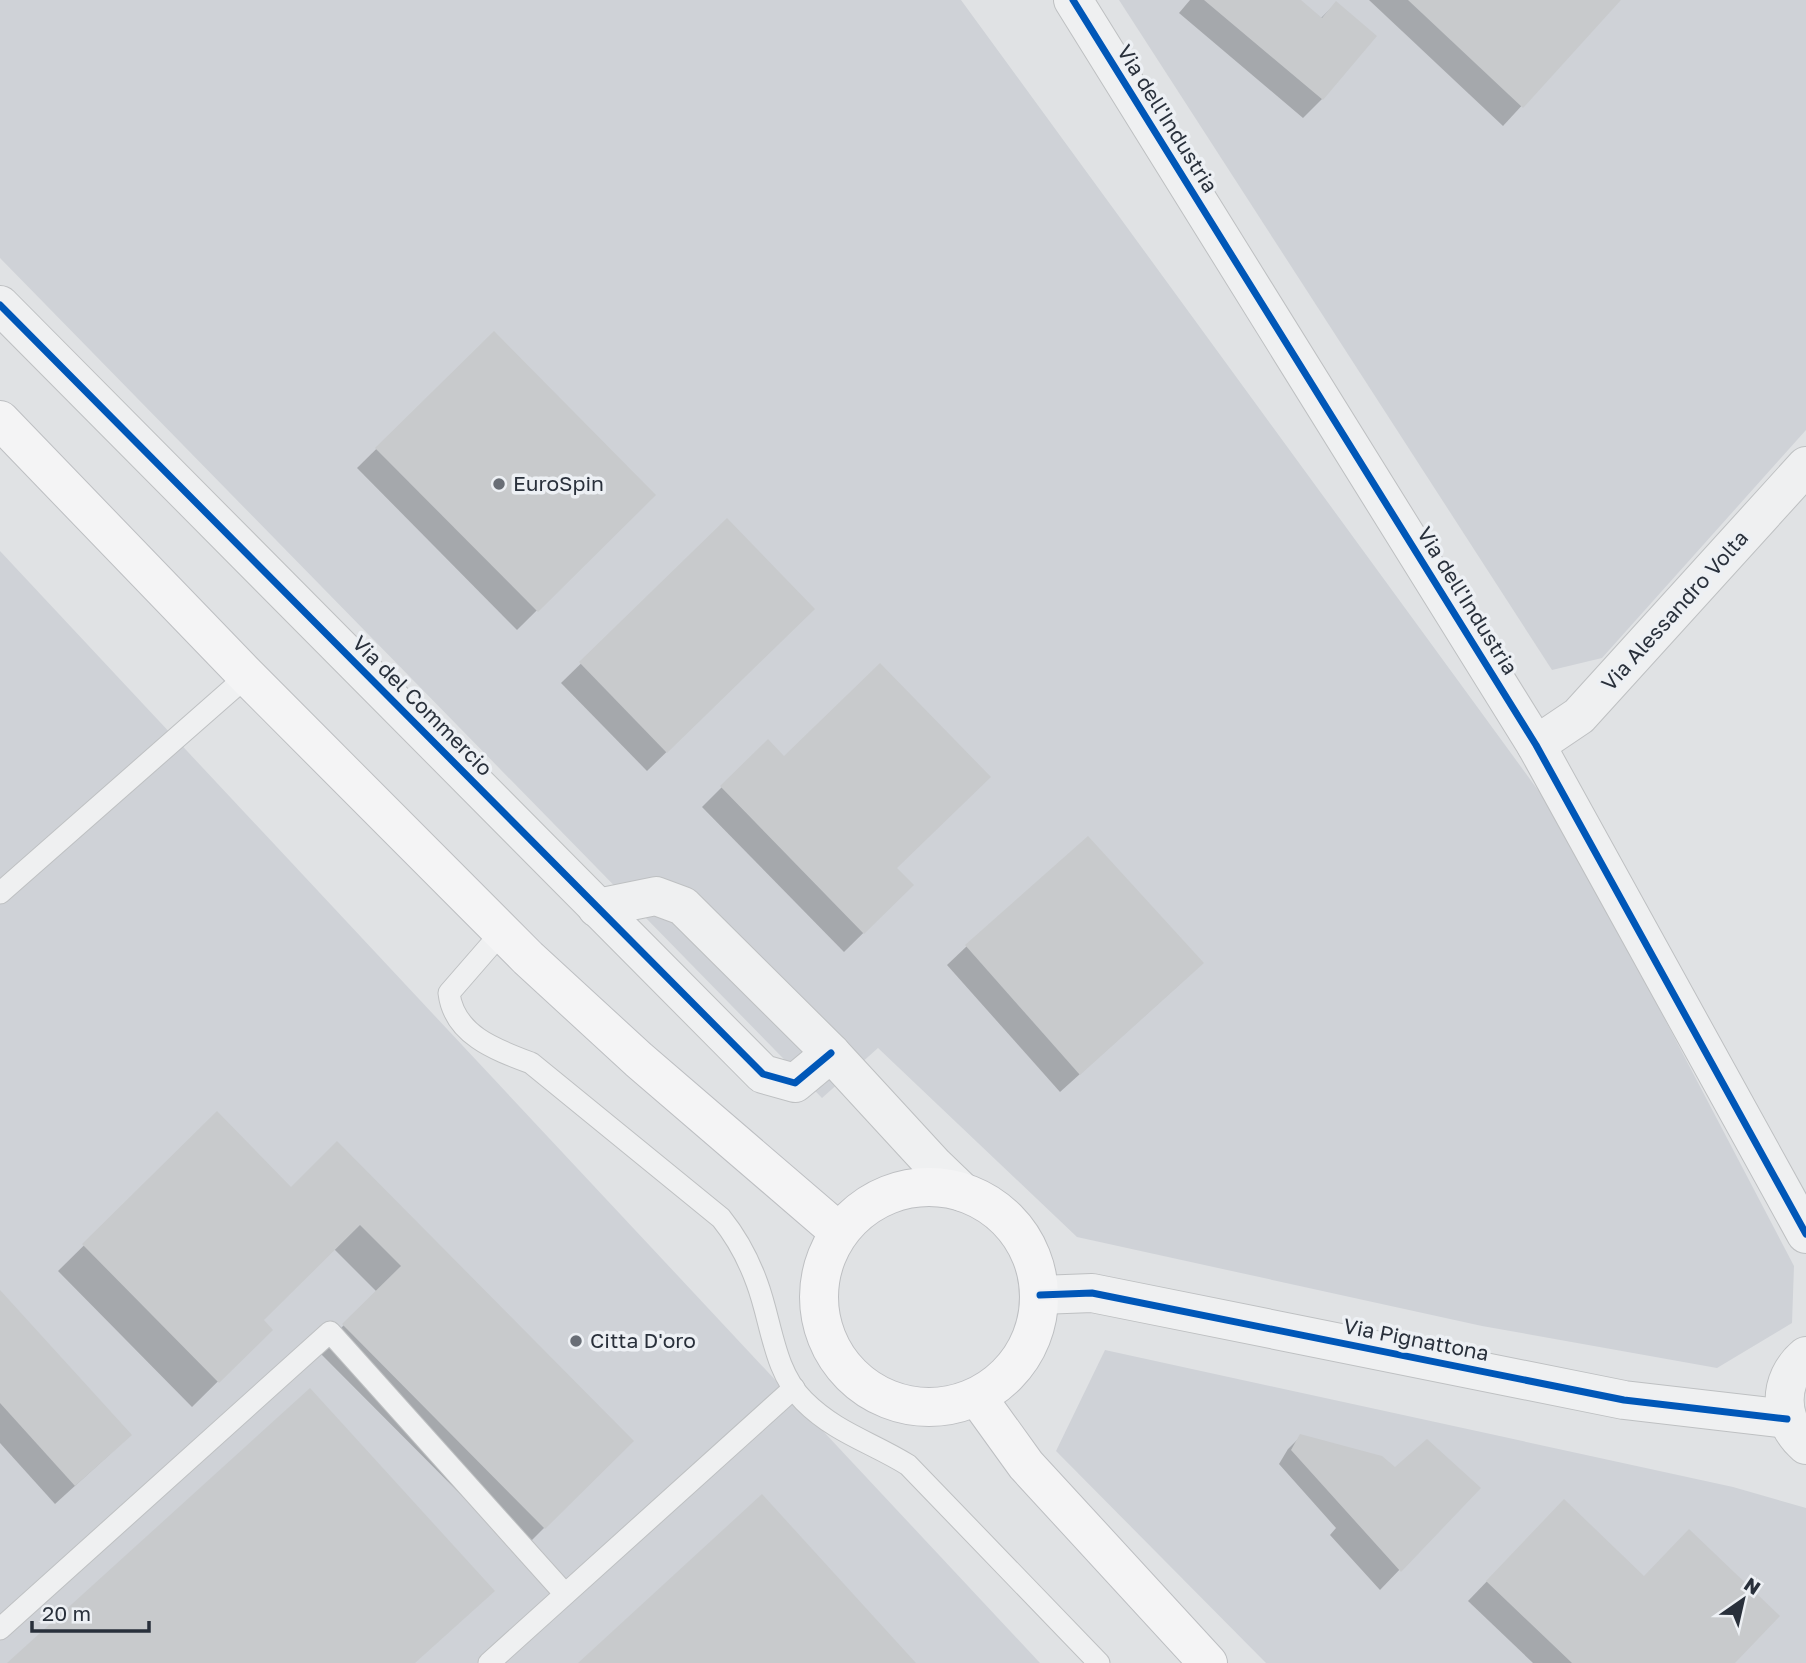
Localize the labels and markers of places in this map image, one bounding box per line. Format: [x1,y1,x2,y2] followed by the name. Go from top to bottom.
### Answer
[513,470,604,496] place label: EuroSpin
[491,476,507,492] marker: EuroSpin
[590,1327,696,1353] place label: Citta D'oro
[568,1333,584,1349] marker: Citta D'oro

